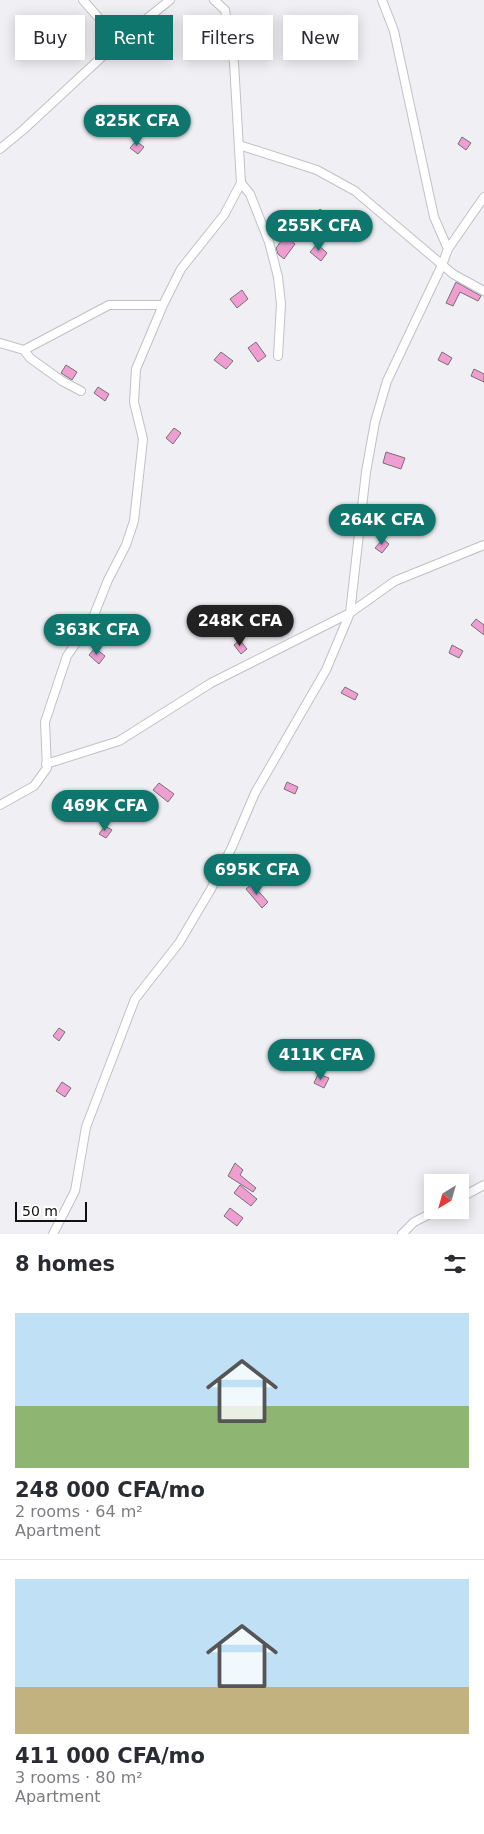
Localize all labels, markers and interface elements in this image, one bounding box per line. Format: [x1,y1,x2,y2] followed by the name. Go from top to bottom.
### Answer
[15,15,85,60] chip: Buy
[95,15,173,60] chip: Rent
[183,15,273,60] chip: Filters
[283,15,358,60] chip: New
[85,104,189,147] pin: 825K CFA
[95,111,179,130] text: 825K CFA
[267,210,371,252] pin: 255K CFA
[277,216,361,235] text: 255K CFA
[330,504,434,546] pin: 264K CFA
[340,510,424,529] text: 264K CFA
[188,604,292,647] pin: 248K CFA
[198,611,282,630] text: 248K CFA
[45,614,149,656] pin: 363K CFA
[55,620,139,639] text: 363K CFA
[53,790,157,832] pin: 469K CFA
[63,796,147,815] text: 469K CFA
[205,854,309,896] pin: 695K CFA
[215,860,299,879] text: 695K CFA
[269,1038,373,1081] pin: 411K CFA
[279,1045,363,1064] text: 411K CFA
[424,1174,469,1219] north arrow
[424,1174,469,1219] map controls
[15,1199,88,1222] scale bar
[22,1203,58,1219] text: 50 m
[441,1250,469,1278] icon: filters
[15,1252,115,1276] text: 8 homes
[197,1346,287,1436] icon: home
[15,1478,205,1502] text: 248 000 CFA/mo
[15,1502,143,1521] text: 2 rooms · 64 m²
[15,1521,101,1540] text: Apartment
[197,1611,287,1701] icon: home
[15,1744,205,1768] text: 411 000 CFA/mo
[15,1768,143,1787] text: 3 rooms · 80 m²
[15,1787,101,1806] text: Apartment

